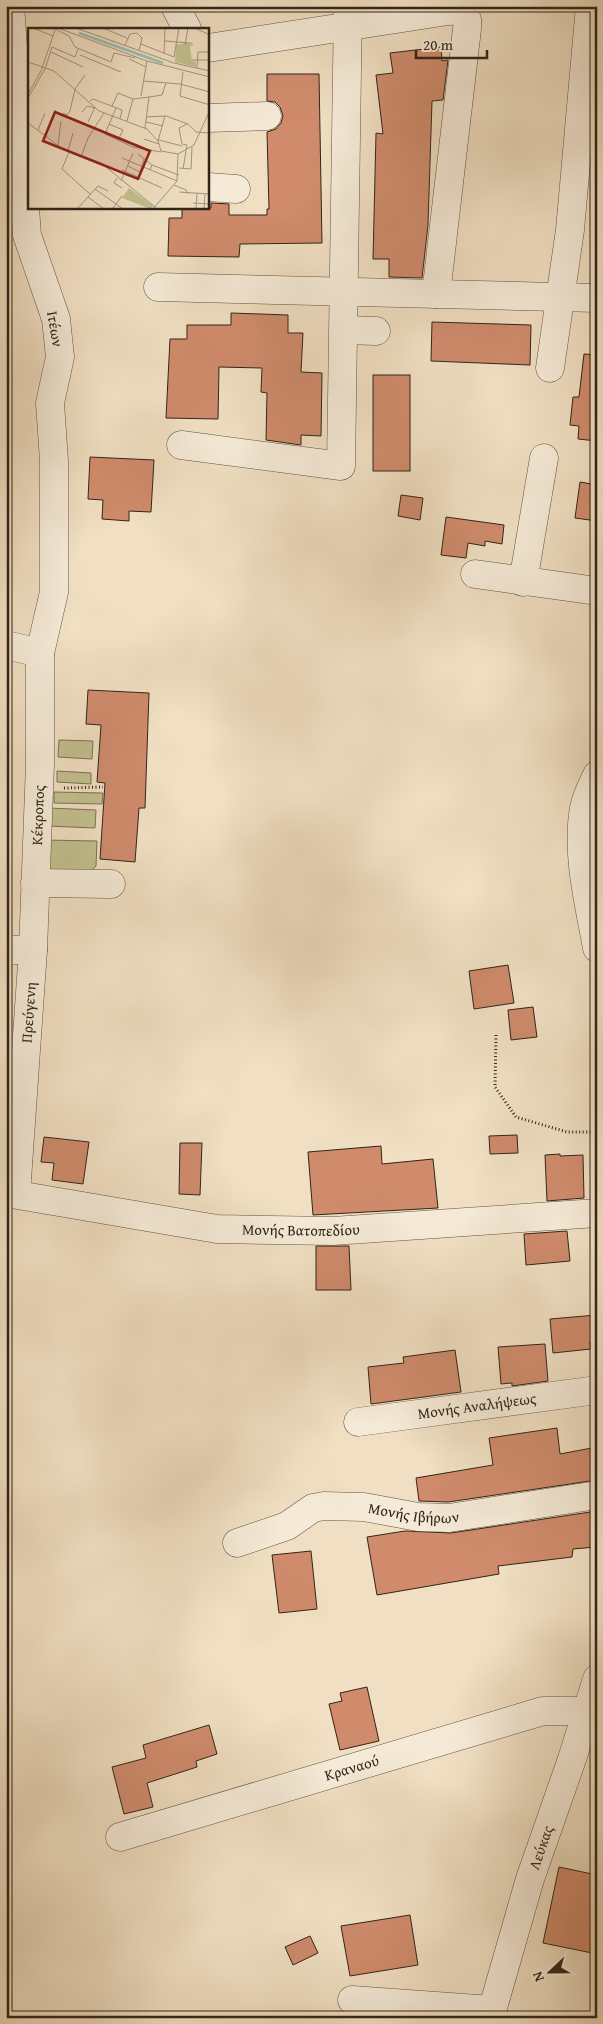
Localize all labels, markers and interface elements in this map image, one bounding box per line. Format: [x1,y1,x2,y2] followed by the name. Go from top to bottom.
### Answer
[28,28,209,209] inset map
[416,28,487,60] scale bar
[423,34,454,55] text: 20 m
[42,309,69,349] street label: Ιτέων
[26,784,49,846] street label: Κέκροπος
[16,981,41,1044] street label: Πρεύγενη
[242,1218,361,1241] street label: Μονής Βατοπεδίου
[416,1387,538,1424] street label: Μονής Αναλήψεως
[367,1497,461,1528] street label: Μονής Ιβήρων
[322,1749,382,1785] street label: Κραναού
[523,1822,558,1872] street label: Λεύκας
[526,1946,576,1996] north arrow
[527,1968,549,1985] text: N

